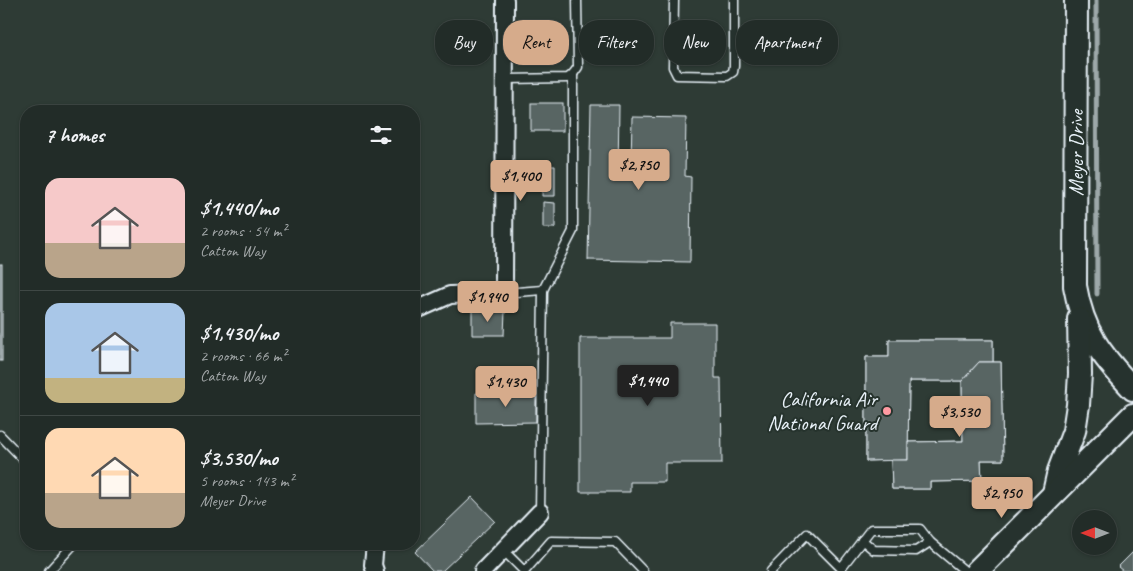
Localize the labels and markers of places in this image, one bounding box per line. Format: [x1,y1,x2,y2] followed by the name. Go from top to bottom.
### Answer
[598,148,680,191] pin: $2,750
[480,160,562,202] pin: $1,400
[447,280,529,323] pin: $1,940
[607,364,689,407] pin: $1,440
[465,366,547,408] pin: $1,430
[767,386,881,436] place label: California Air National Guard
[919,396,1001,438] pin: $3,530
[881,405,893,417] marker: California Air National Guard
[961,476,1043,519] pin: $2,950

